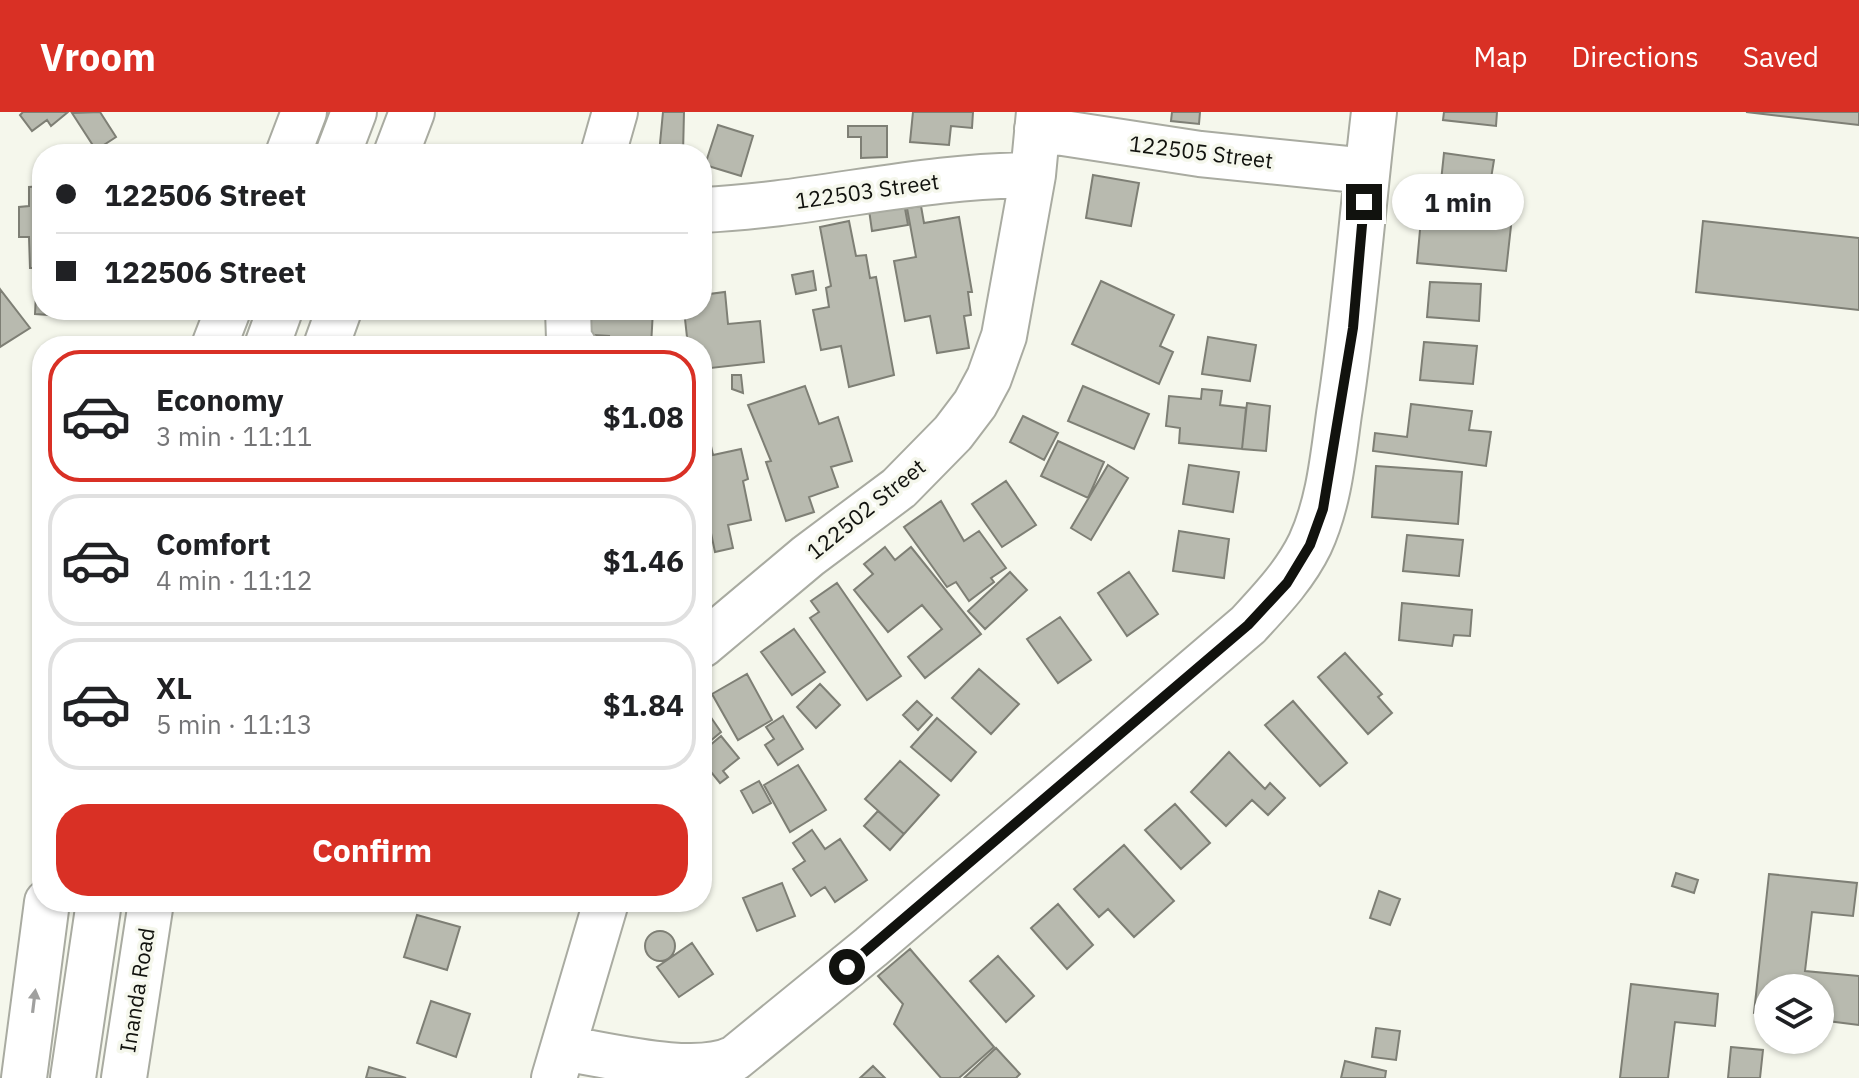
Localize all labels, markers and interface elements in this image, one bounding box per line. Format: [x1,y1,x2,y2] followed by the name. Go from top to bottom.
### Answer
[40,32,156,81] text: Vroom
[1473,38,1527,75] text: Map
[1571,38,1699,75] text: Directions
[1743,38,1819,75] text: Saved
[1127,128,1275,175] street label: 122505 Street
[793,166,941,215] street label: 122503 Street
[1392,174,1524,230] callout: 1 min
[104,175,306,214] text: 122506 Street
[1346,184,1382,220] route end
[1424,185,1492,219] text: 1 min
[104,252,306,291] text: 122506 Street
[60,380,132,452] icon: car
[156,380,284,419] text: Economy
[603,397,684,436] text: $1.08
[156,419,312,453] text: 3 min · 11:11
[800,452,931,565] street label: 122502 Street
[60,524,132,596] icon: car
[156,524,271,563] text: Comfort
[603,541,684,580] text: $1.46
[156,563,312,597] text: 4 min · 11:12
[60,668,132,740] icon: car
[156,668,192,707] text: XL
[603,685,684,724] text: $1.84
[156,707,312,741] text: 5 min · 11:13
[56,804,688,896] button: Confirm
[112,926,161,1054] street label: Inanda Road
[829,949,865,985] route start
[1754,974,1834,1054] map controls
[1754,974,1834,1054] button: layers
[28,988,41,1013] one-way arrow

